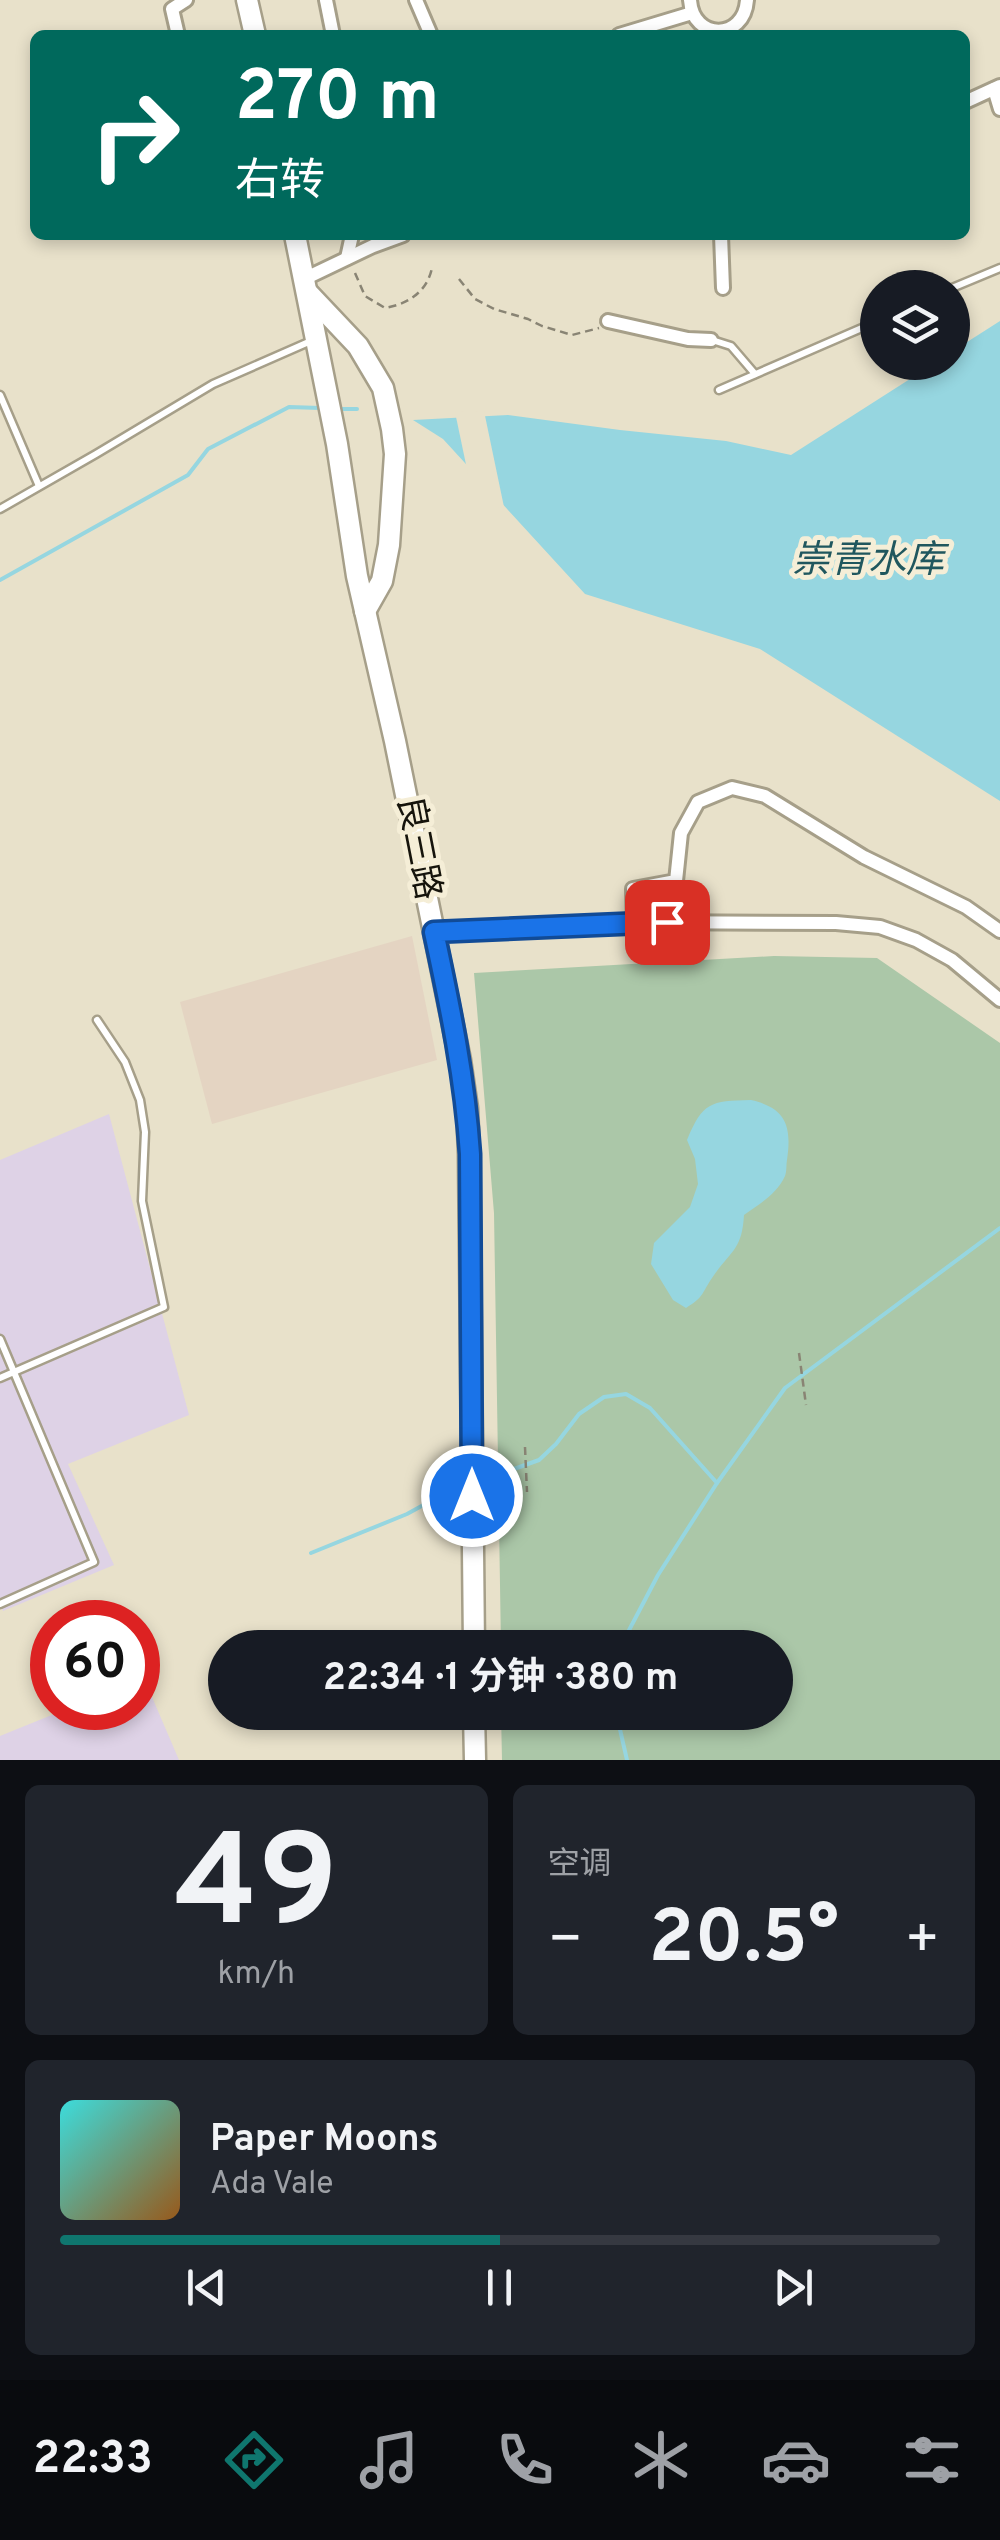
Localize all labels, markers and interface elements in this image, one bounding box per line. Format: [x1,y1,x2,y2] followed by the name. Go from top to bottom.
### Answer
[235,56,440,145] text: 270 m
[70,70,200,200] icon: right
[235,155,325,212] text: 右转
[860,270,970,380] map controls
[860,270,970,380] button: layers
[792,538,950,587] water label: 崇青水库
[385,792,449,904] street label: 良三路
[625,880,710,965] pin
[640,895,695,950] icon: arrive
[420,1444,524,1548] position arrow
[30,1600,160,1730] speed limit sign: 60
[323,1655,678,1704] text: 22:34 · 1 分钟 · 380 m
[174,1807,338,1972] text: 49
[548,1846,612,1886] text: 空调
[649,1894,839,1989] text: 20.5°
[548,1907,583,1977] text: −
[905,1907,940,1977] text: +
[217,1955,295,1995] text: km/h
[210,2116,439,2165] text: Paper Moons
[210,2165,334,2205] text: Ada Vale
[179,2260,234,2315] icon: previous
[472,2260,527,2315] icon: pause
[766,2260,821,2315] icon: next
[219,2425,289,2495] icon: directions
[354,2425,424,2495] icon: music
[490,2425,560,2495] icon: phone
[626,2425,696,2495] icon: climate
[761,2425,831,2495] icon: car
[897,2425,967,2495] icon: filters
[33,2432,153,2489] text: 22:33

